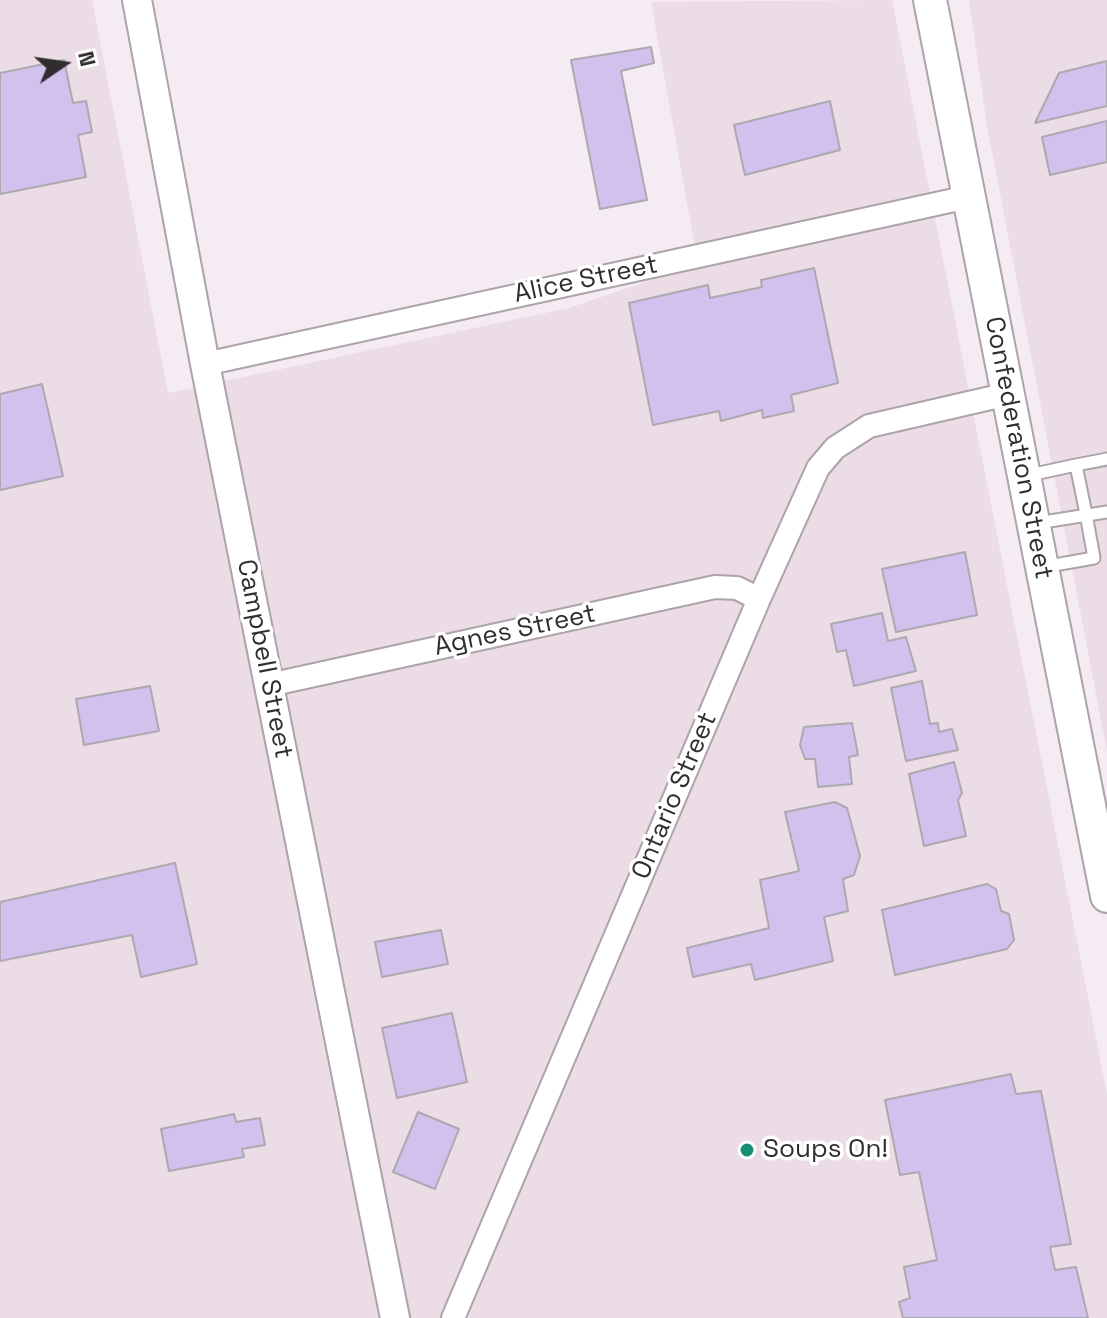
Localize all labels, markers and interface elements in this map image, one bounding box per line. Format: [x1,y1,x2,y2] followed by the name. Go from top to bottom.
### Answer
[24,24,104,104] north arrow
[72,48,103,69] text: N
[511,250,661,310] street label: Alice Street
[977,314,1059,582] street label: Confederation Street
[229,557,299,761] street label: Campbell Street
[431,599,599,663] street label: Agnes Street
[626,708,724,884] street label: Ontario Street
[763,1134,888,1166] place label: Soups On!
[738,1141,756,1159] marker: Soups On!

